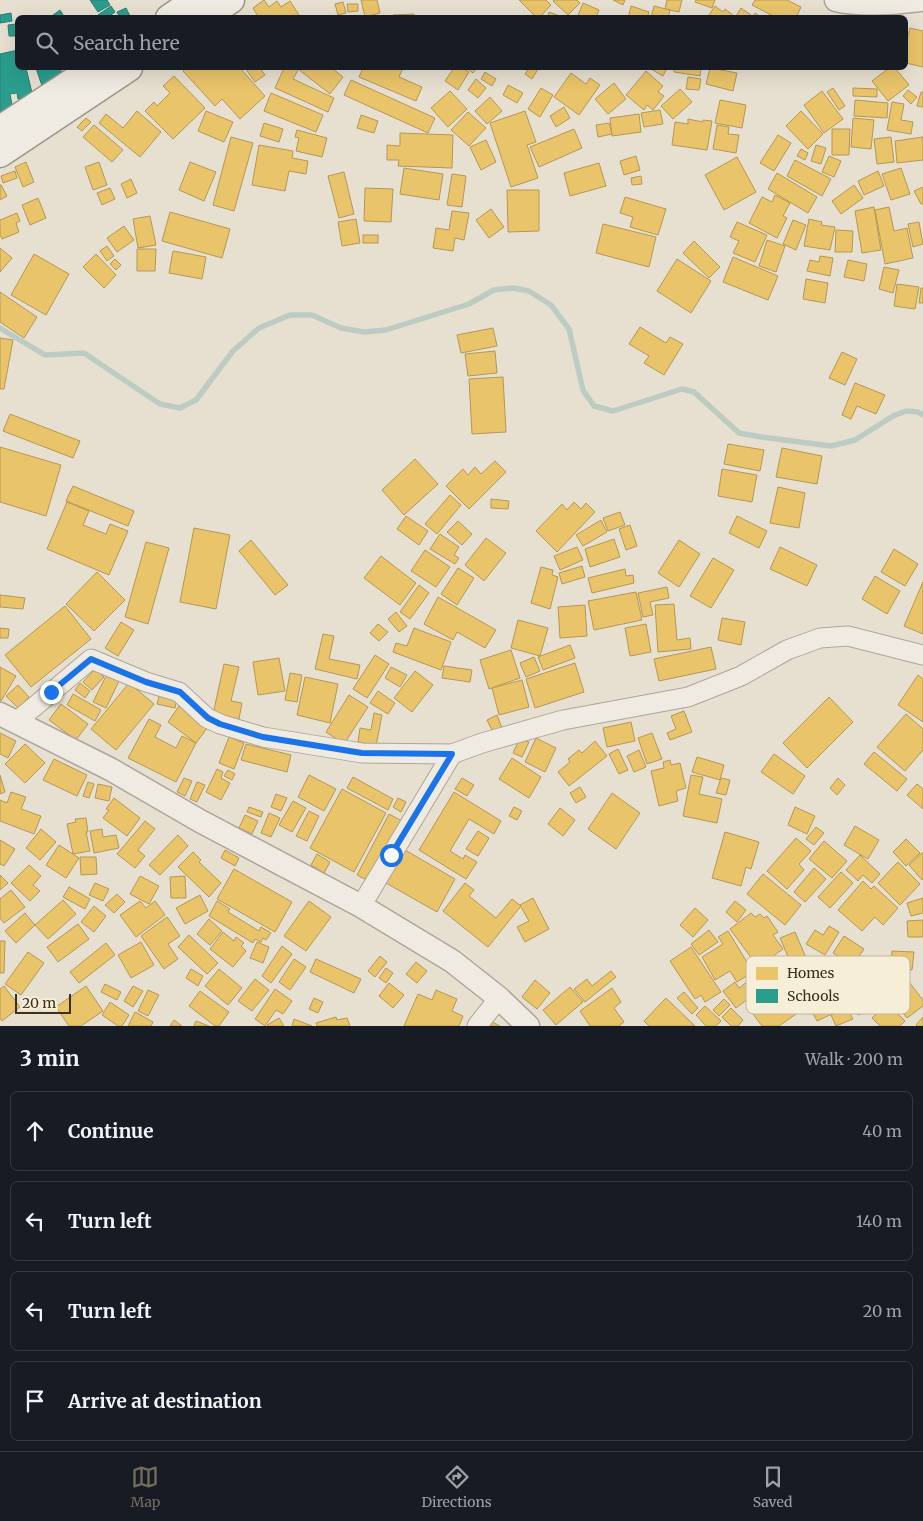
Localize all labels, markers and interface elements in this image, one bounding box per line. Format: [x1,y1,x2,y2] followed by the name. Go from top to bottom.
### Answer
[15,15,908,70] search box
[33,29,61,57] icon: search
[73,31,180,55] text: Search here
[40,681,63,704] route end
[380,844,403,867] route start
[746,956,910,1014] legend
[787,964,834,982] text: Homes
[787,987,840,1005] text: Schools
[15,991,71,1014] scale bar
[22,994,56,1012] text: 20 m
[20,1045,79,1072] text: 3 min
[805,1049,903,1069] text: Walk · 200 m
[21,1117,49,1145] icon: ahead
[68,1119,154,1143] text: Continue
[862,1121,902,1141] text: 40 m
[21,1207,49,1235] icon: left
[68,1209,152,1233] text: Turn left
[856,1211,902,1231] text: 140 m
[21,1297,49,1325] icon: left
[68,1299,152,1323] text: Turn left
[863,1301,902,1321] text: 20 m
[21,1387,49,1415] icon: arrive
[68,1389,262,1413] text: Arrive at destination
[131,1463,160,1511] tab: Map
[422,1463,492,1511] tab: Directions
[753,1463,792,1511] tab: Saved

